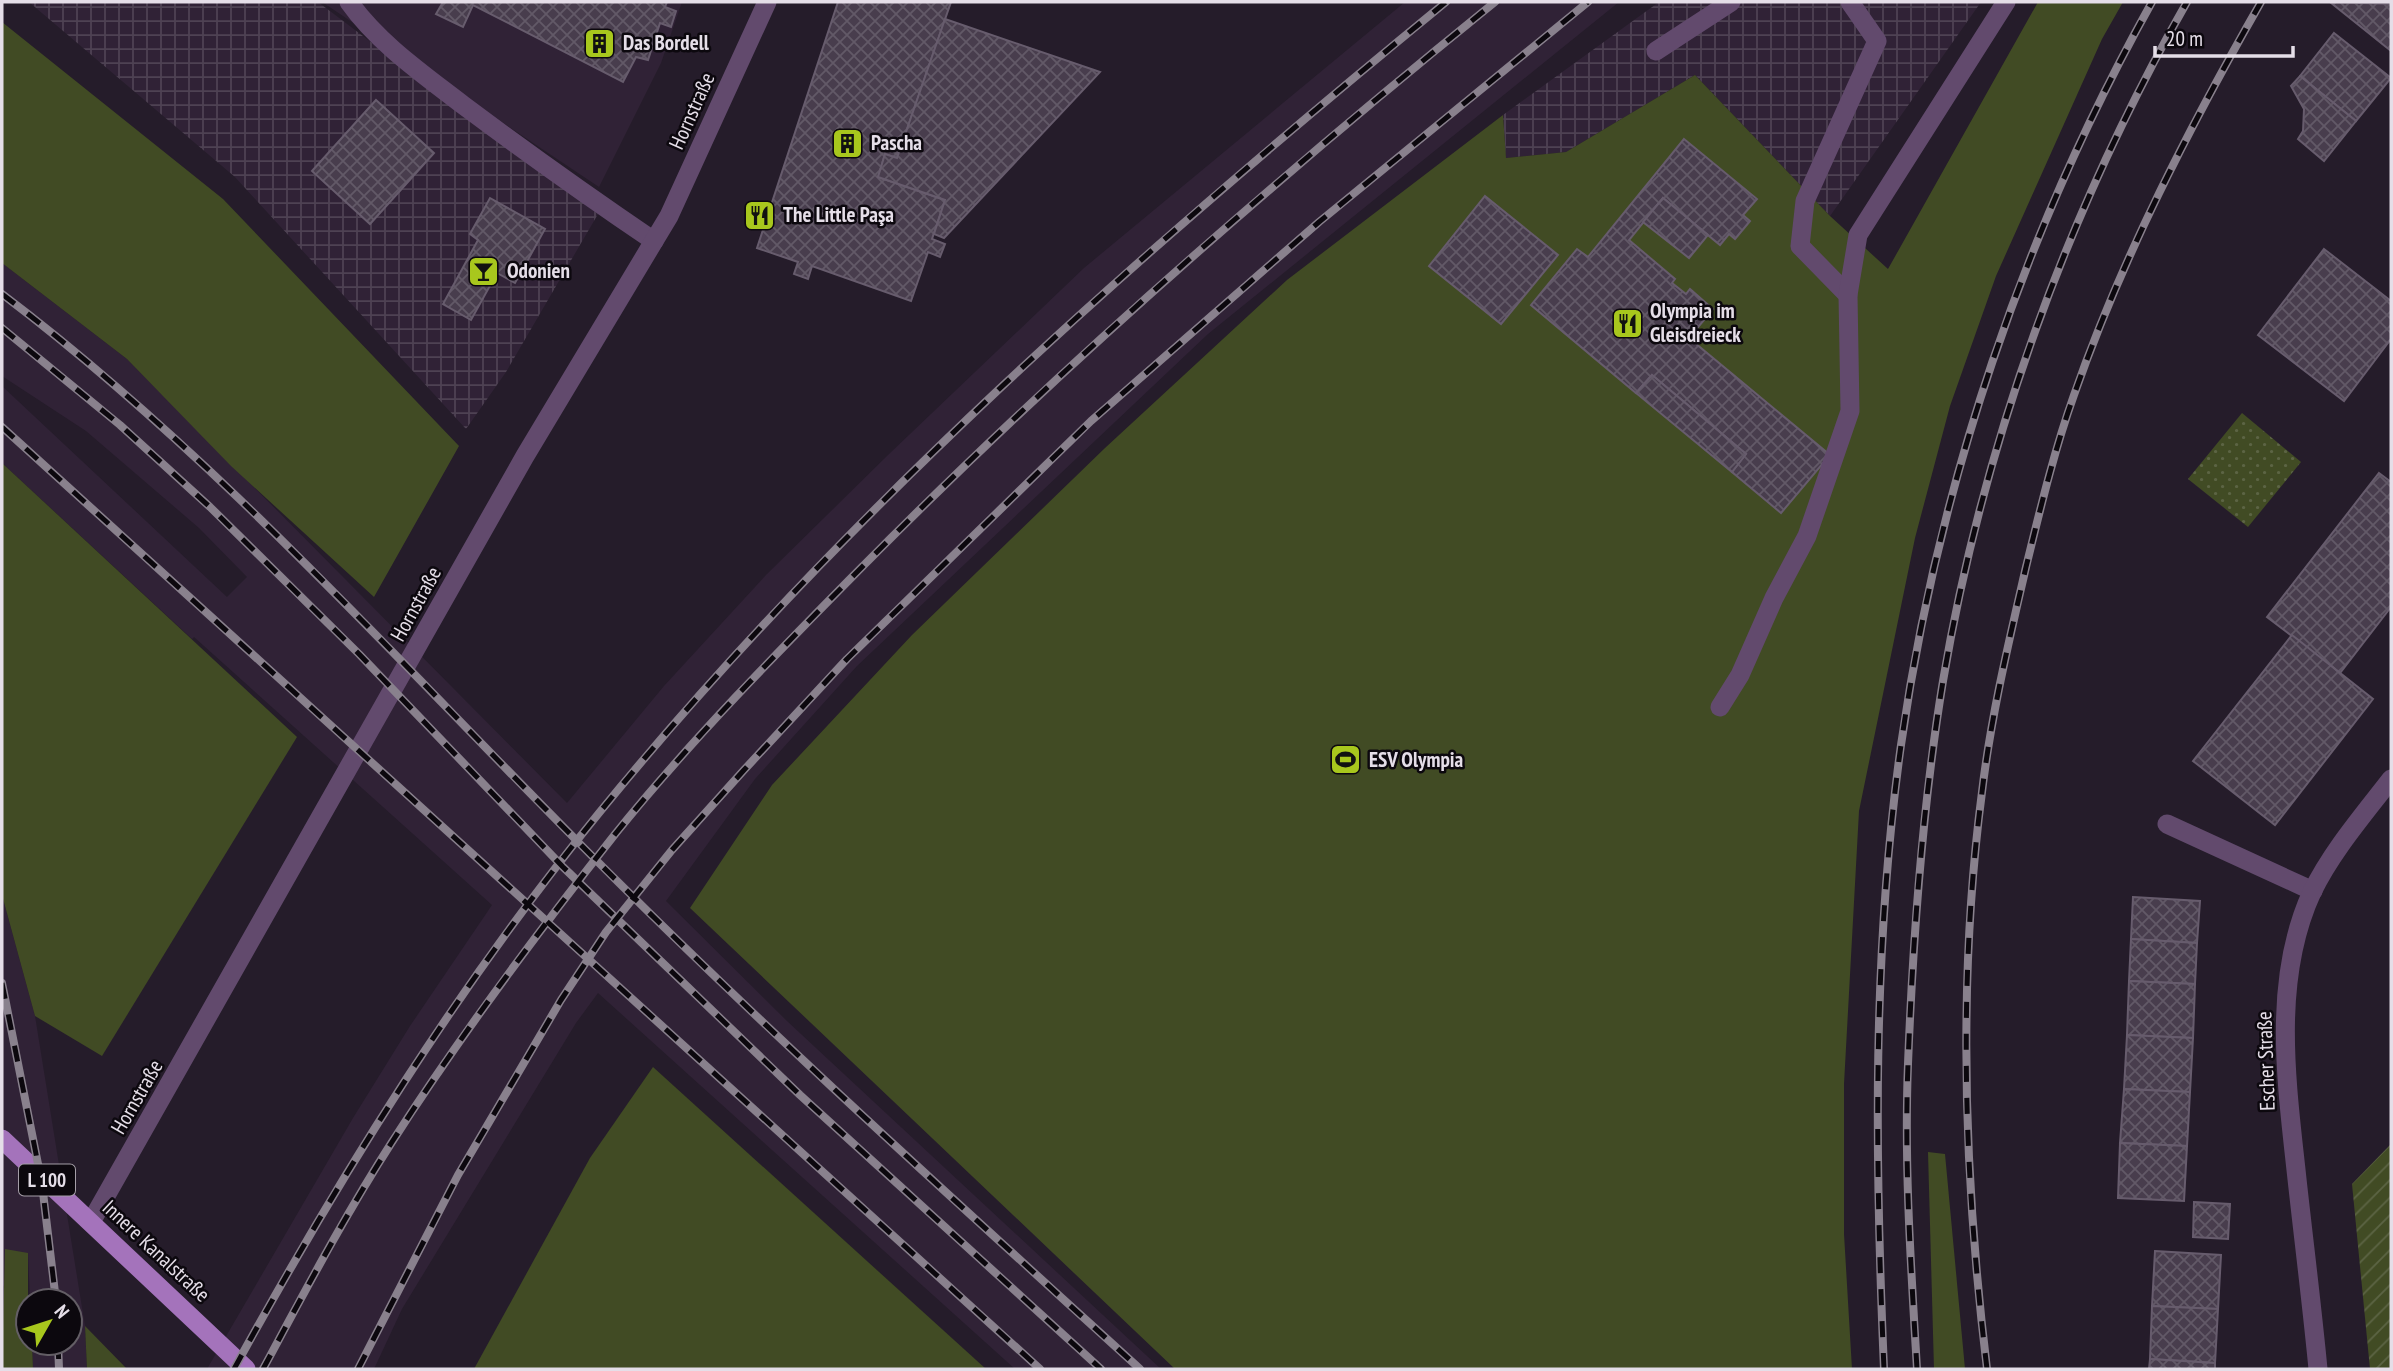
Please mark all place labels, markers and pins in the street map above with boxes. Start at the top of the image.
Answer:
building icon: Das Bordell [583,26,617,60]
place label: Das Bordell [623,29,710,56]
building icon: Pascha [831,126,865,160]
place label: Pascha [871,129,922,156]
restaurant icon: The Little Paşa [743,198,777,232]
place label: The Little Paşa [783,201,894,228]
bar icon: Odonien [467,254,501,288]
place label: Odonien [507,257,570,284]
place label: Olympia im Gleisdreieck [1650,297,1741,348]
restaurant icon: Olympia im Gleisdreieck [1610,306,1644,340]
sports icon: ESV Olympia [1329,743,1363,777]
place label: ESV Olympia [1369,746,1463,773]

